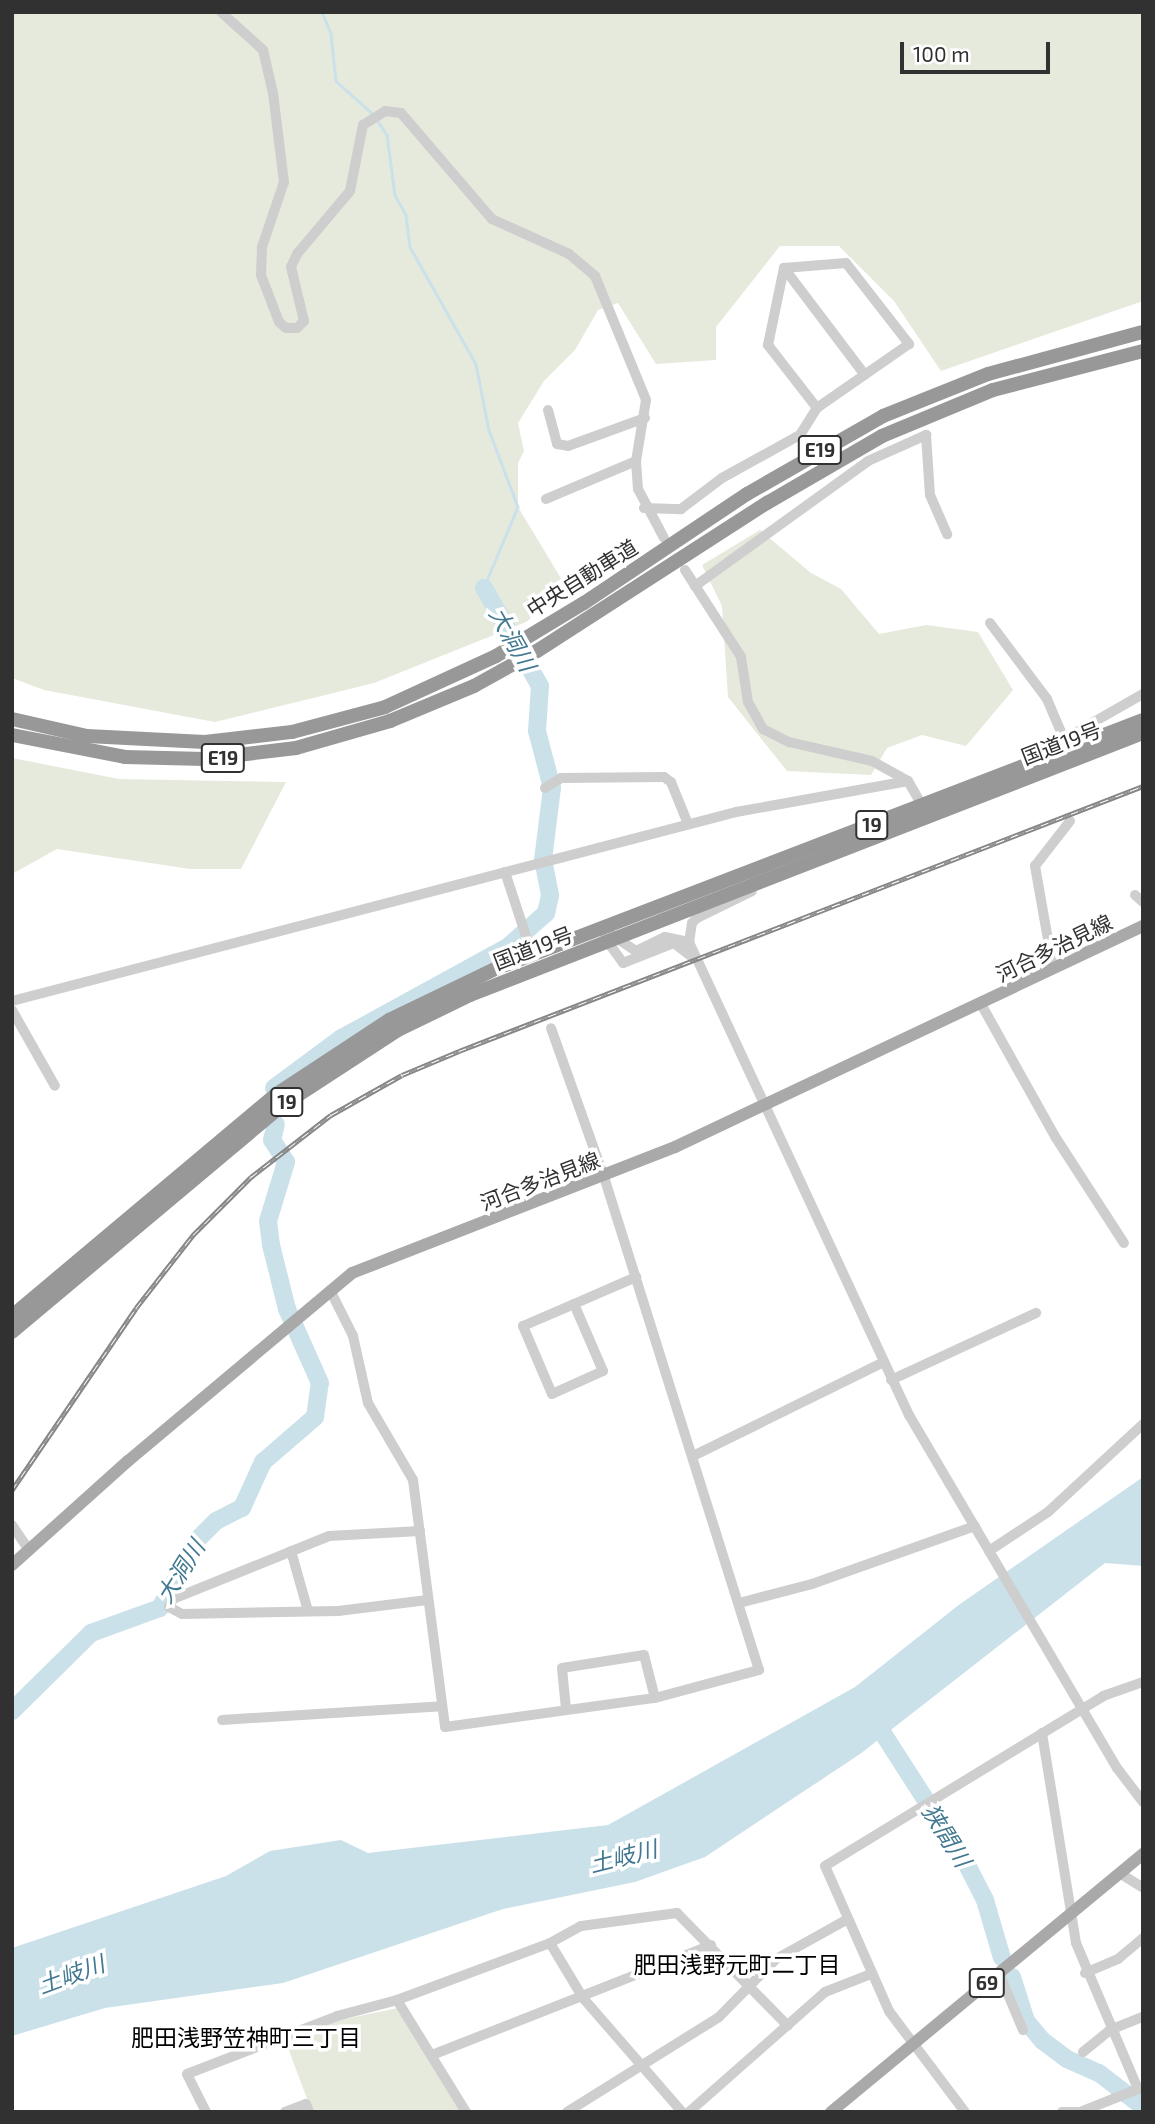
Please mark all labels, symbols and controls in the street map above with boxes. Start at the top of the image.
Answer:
scale bar [903,28,1054,72]
text: 100 m [913,41,970,66]
road number: E19 [797,435,843,466]
street label: 中央自動車道 [522,534,642,622]
water label: 大洞川 [484,602,542,676]
street label: 国道19号 [1018,716,1104,770]
road number: E19 [200,743,246,774]
road number: 19 [854,810,890,840]
street label: 河合多治見線 [992,909,1116,987]
street label: 国道19号 [490,921,576,975]
road number: 19 [270,1086,304,1118]
street label: 河合多治見線 [477,1147,603,1215]
water label: 大洞川 [150,1534,210,1608]
water label: 狭間川 [917,1798,977,1872]
water label: 土岐川 [586,1834,660,1878]
water label: 土岐川 [34,1949,108,1999]
district label: 肥田浅野元町二丁目 [634,1950,840,1978]
road number: 69 [968,1968,1006,1998]
district label: 肥田浅野笠神町三丁目 [131,2023,361,2051]

